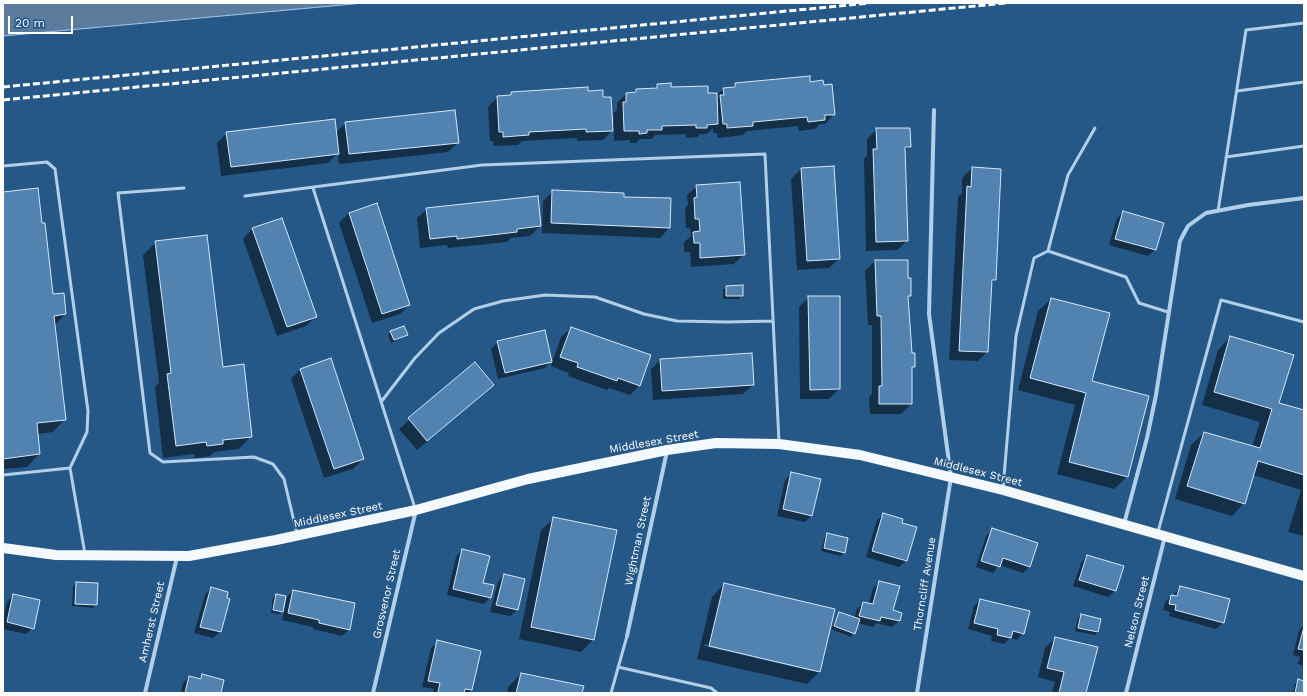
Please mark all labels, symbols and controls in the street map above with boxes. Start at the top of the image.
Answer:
scale bar [10,8,75,34]
text: 20 m [15,16,45,30]
street label: Middlesex Street [608,428,700,456]
street label: Middlesex Street [933,455,1023,489]
street label: Wightman Street [622,495,654,587]
street label: Middlesex Street [292,499,384,531]
street label: Thorncliff Avenue [911,536,939,632]
street label: Grosvenor Street [370,548,404,640]
street label: Nelson Street [1122,575,1152,649]
street label: Amherst Street [136,580,168,664]

